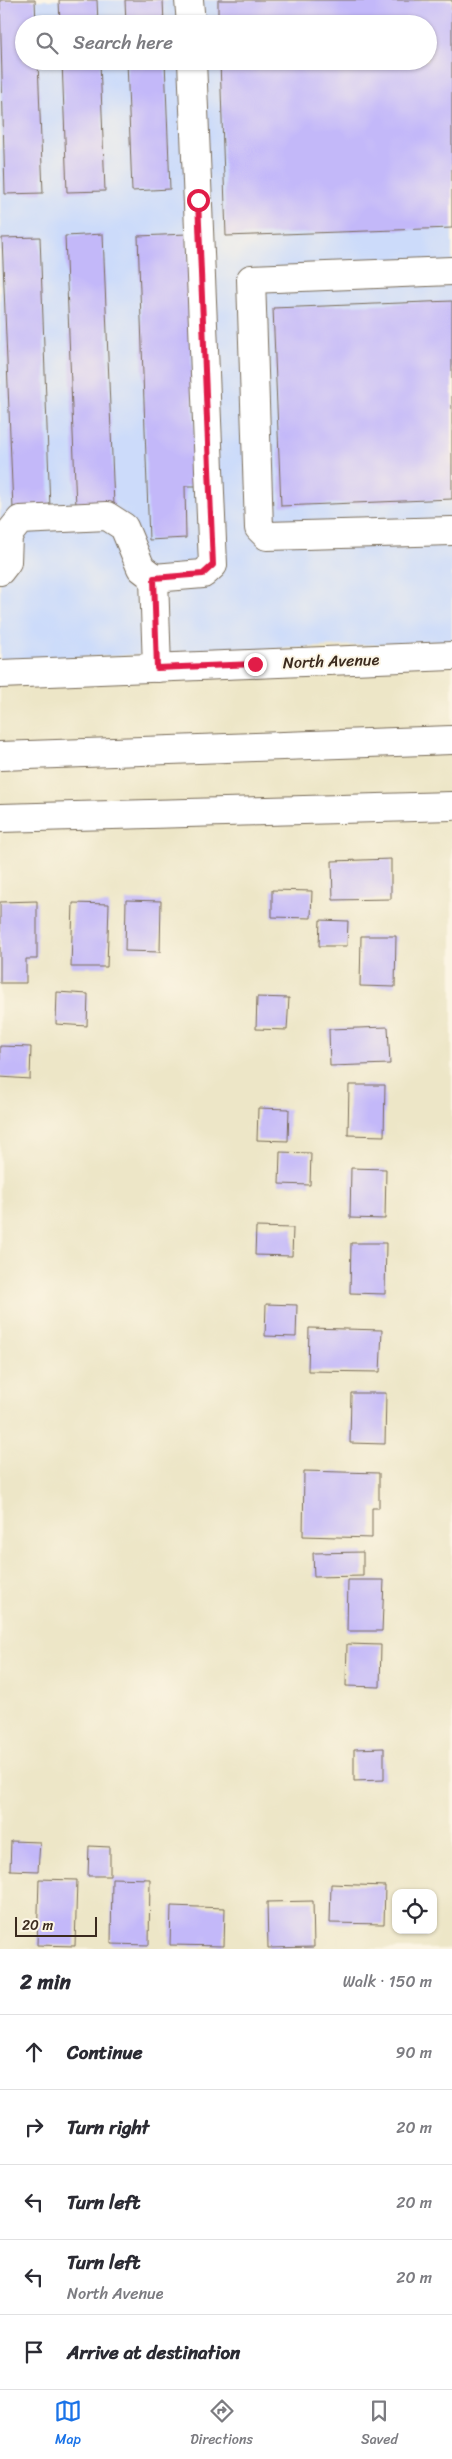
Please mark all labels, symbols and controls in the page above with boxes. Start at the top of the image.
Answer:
search box [15,15,437,70]
text: Search here [73,26,173,59]
icon: search [33,29,61,57]
route start [187,189,210,212]
street label: North Avenue [282,645,380,677]
route end [244,653,267,676]
map controls [392,1889,437,1934]
button: locate [392,1889,437,1934]
text: 20 m [22,1913,53,1938]
scale bar [15,1914,98,1937]
text: 2 min [20,1963,71,2001]
text: Walk · 150 m [343,1967,432,1996]
text: Continue [67,2036,143,2069]
icon: ahead [20,2038,48,2066]
text: 90 m [396,2038,432,2067]
text: Turn right [67,2111,149,2144]
icon: right [20,2113,48,2141]
text: 20 m [396,2113,432,2142]
text: Turn left [67,2186,140,2219]
icon: left [20,2188,48,2216]
text: 20 m [396,2188,432,2217]
text: Turn left [67,2246,140,2279]
icon: left [20,2263,48,2291]
text: 20 m [396,2263,432,2292]
text: North Avenue [67,2279,163,2308]
text: Arrive at destination [67,2336,240,2369]
icon: arrive [20,2338,48,2366]
tab: Map [54,2397,82,2452]
tab: Directions [190,2397,253,2452]
tab: Saved [361,2397,398,2452]

